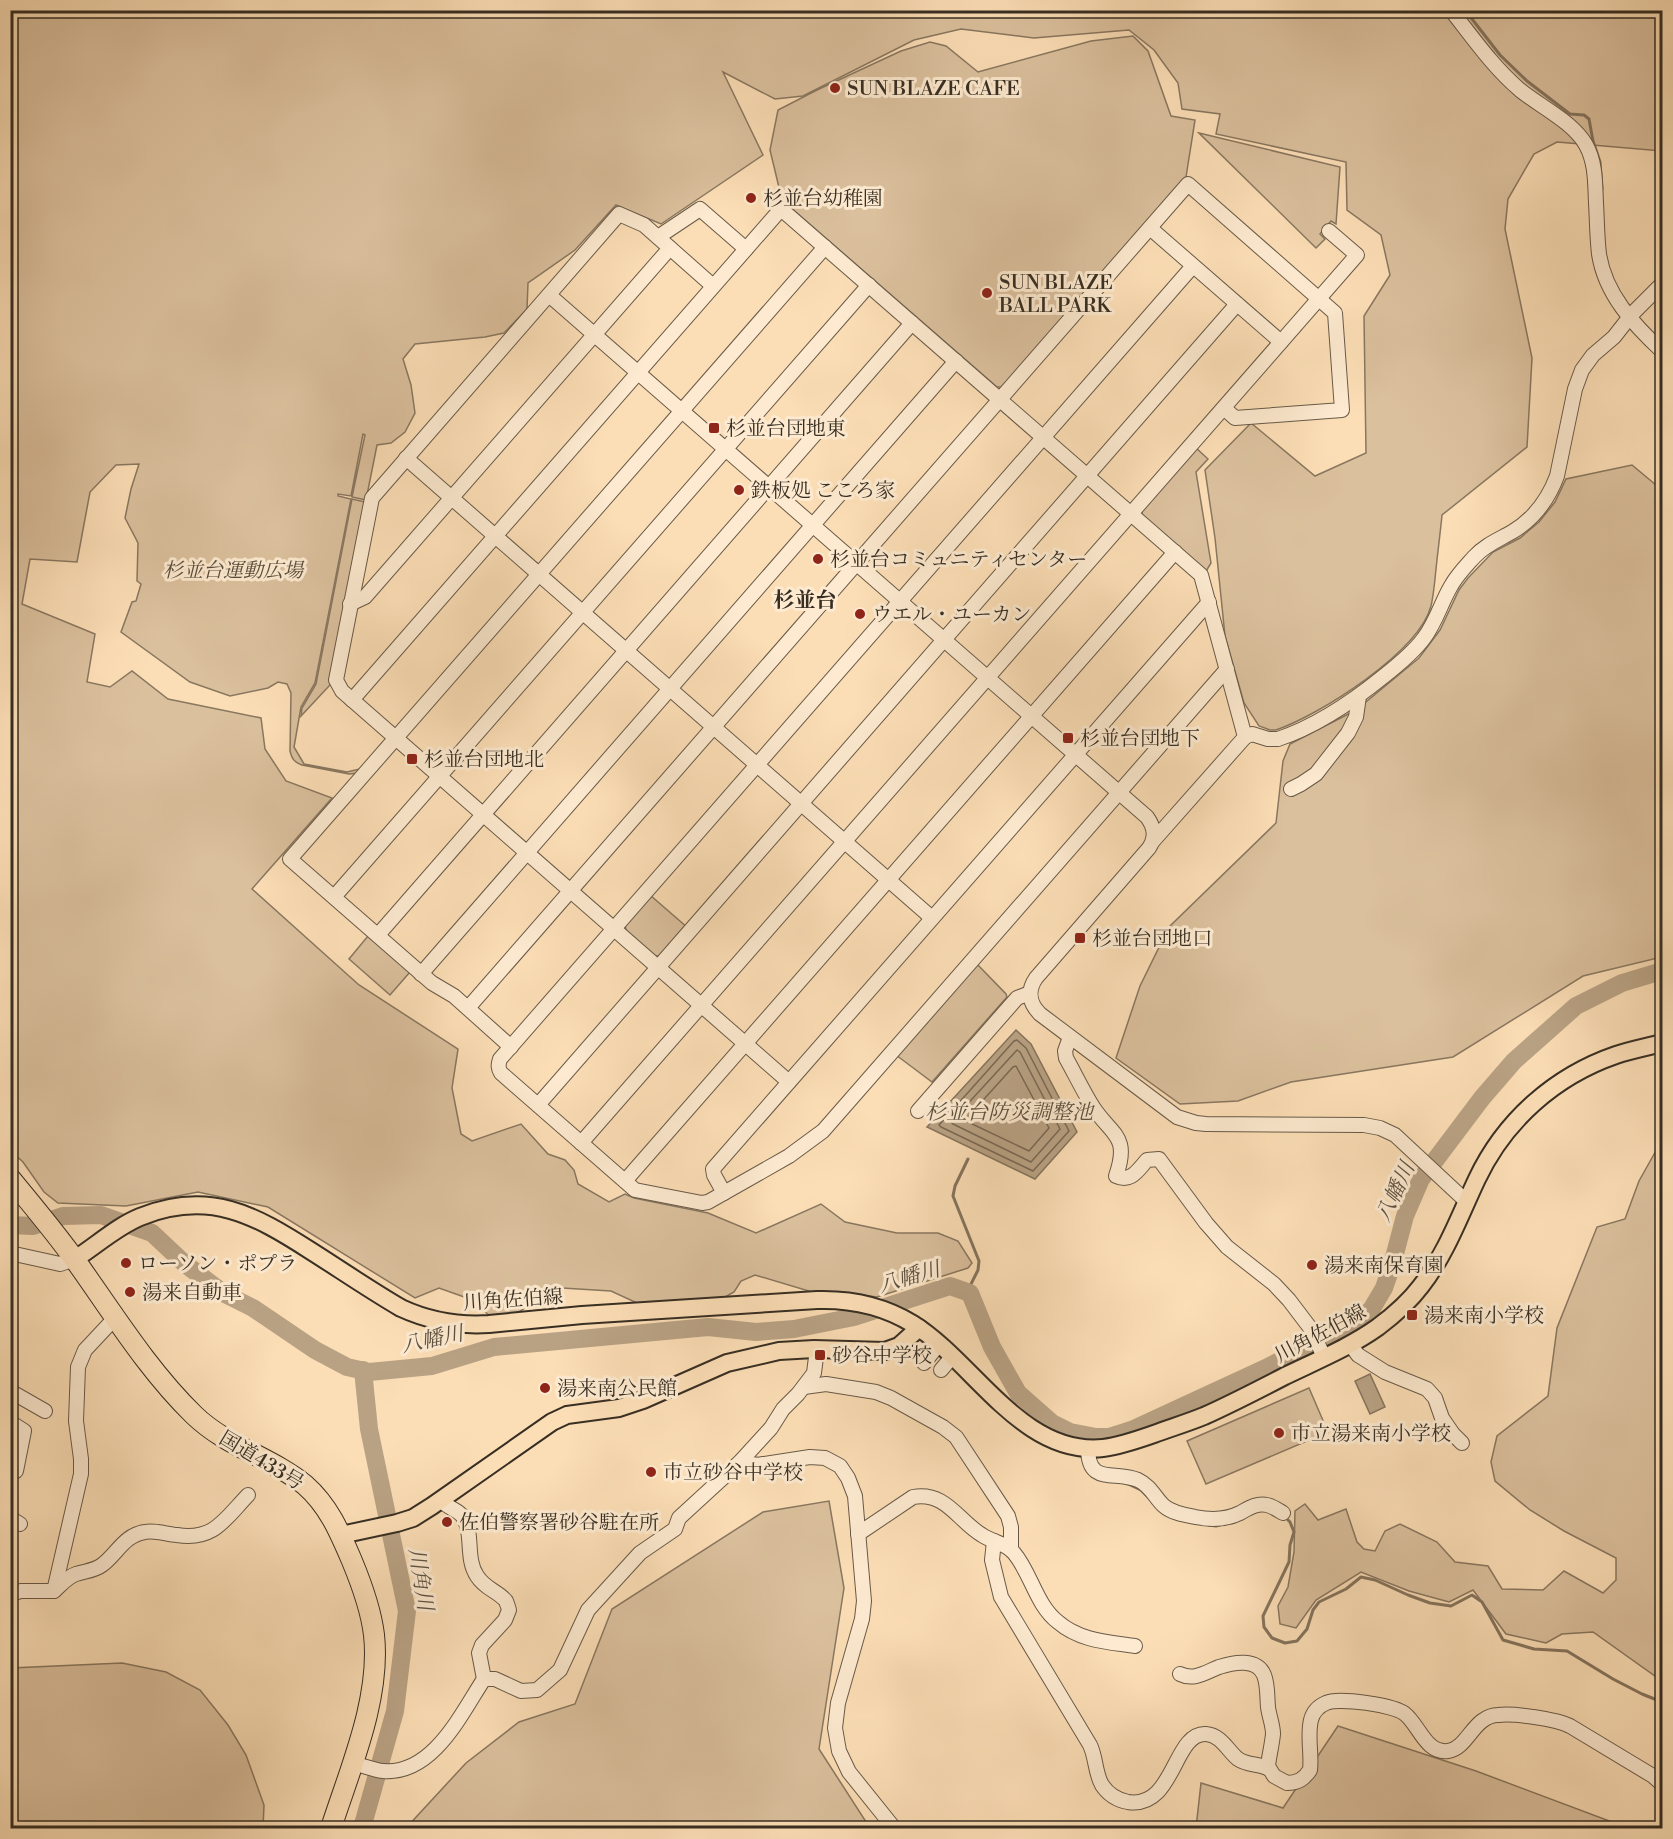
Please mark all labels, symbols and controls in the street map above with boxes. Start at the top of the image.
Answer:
place label: SUN BLAZE CAFE [847,77,1020,102]
marker: SUN BLAZE CAFE [828,81,842,95]
place label: 杉並台幼稚園 [763,187,883,212]
marker: 杉並台幼稚園 [744,191,758,205]
place label: SUN BLAZE BALL PARK [998,271,1113,319]
marker: SUN BLAZE BALL PARK [980,286,994,300]
place label: 杉並台団地東 [726,417,846,442]
marker: 杉並台団地東 [707,421,721,435]
place label: 鉄板処 こころ家 [751,479,895,504]
marker: 鉄板処 こころ家 [732,483,746,497]
place label: 杉並台コミュニティセンター [830,548,1087,573]
marker: 杉並台コミュニティセンター [811,552,825,566]
park label: 杉並台運動広場 [163,559,305,584]
district label: 杉並台 [774,588,837,614]
place label: ウエル・ユーカン [872,603,1032,628]
marker: ウエル・ユーカン [853,607,867,621]
place label: 杉並台団地下 [1080,727,1200,752]
marker: 杉並台団地下 [1061,731,1075,745]
place label: 杉並台団地北 [424,748,544,773]
marker: 杉並台団地北 [405,752,419,766]
place label: 杉並台団地口 [1092,927,1212,952]
marker: 杉並台団地口 [1073,931,1087,945]
water label: 杉並台防災調整池 [925,1100,1095,1126]
water label: 八幡川 [1371,1157,1422,1226]
place label: ローソン・ポプラ [138,1252,297,1277]
place label: 湯来南保育園 [1324,1254,1444,1279]
marker: ローソン・ポプラ [119,1256,133,1270]
water label: 八幡川 [875,1256,945,1299]
marker: 湯来南保育園 [1305,1258,1319,1272]
place label: 湯来自動車 [142,1281,242,1306]
marker: 湯来自動車 [123,1285,137,1299]
street label: 川角佐伯線 [462,1285,564,1316]
street label: 川角佐伯線 [1271,1300,1371,1369]
place label: 湯来南小学校 [1424,1304,1544,1329]
marker: 湯来南小学校 [1405,1308,1419,1322]
water label: 八幡川 [399,1320,468,1359]
place label: 砂谷中学校 [832,1344,932,1369]
marker: 砂谷中学校 [813,1348,827,1362]
place label: 湯来南公民館 [557,1377,677,1402]
marker: 湯来南公民館 [538,1381,552,1395]
place label: 市立湯来南小学校 [1291,1422,1451,1447]
street label: 国道433号 [215,1426,308,1496]
marker: 市立湯来南小学校 [1272,1426,1286,1440]
place label: 市立砂谷中学校 [663,1461,803,1486]
marker: 市立砂谷中学校 [644,1465,658,1479]
place label: 佐伯警察署砂谷駐在所 [459,1511,659,1536]
marker: 佐伯警察署砂谷駐在所 [440,1515,454,1529]
water label: 川角川 [402,1546,438,1614]

